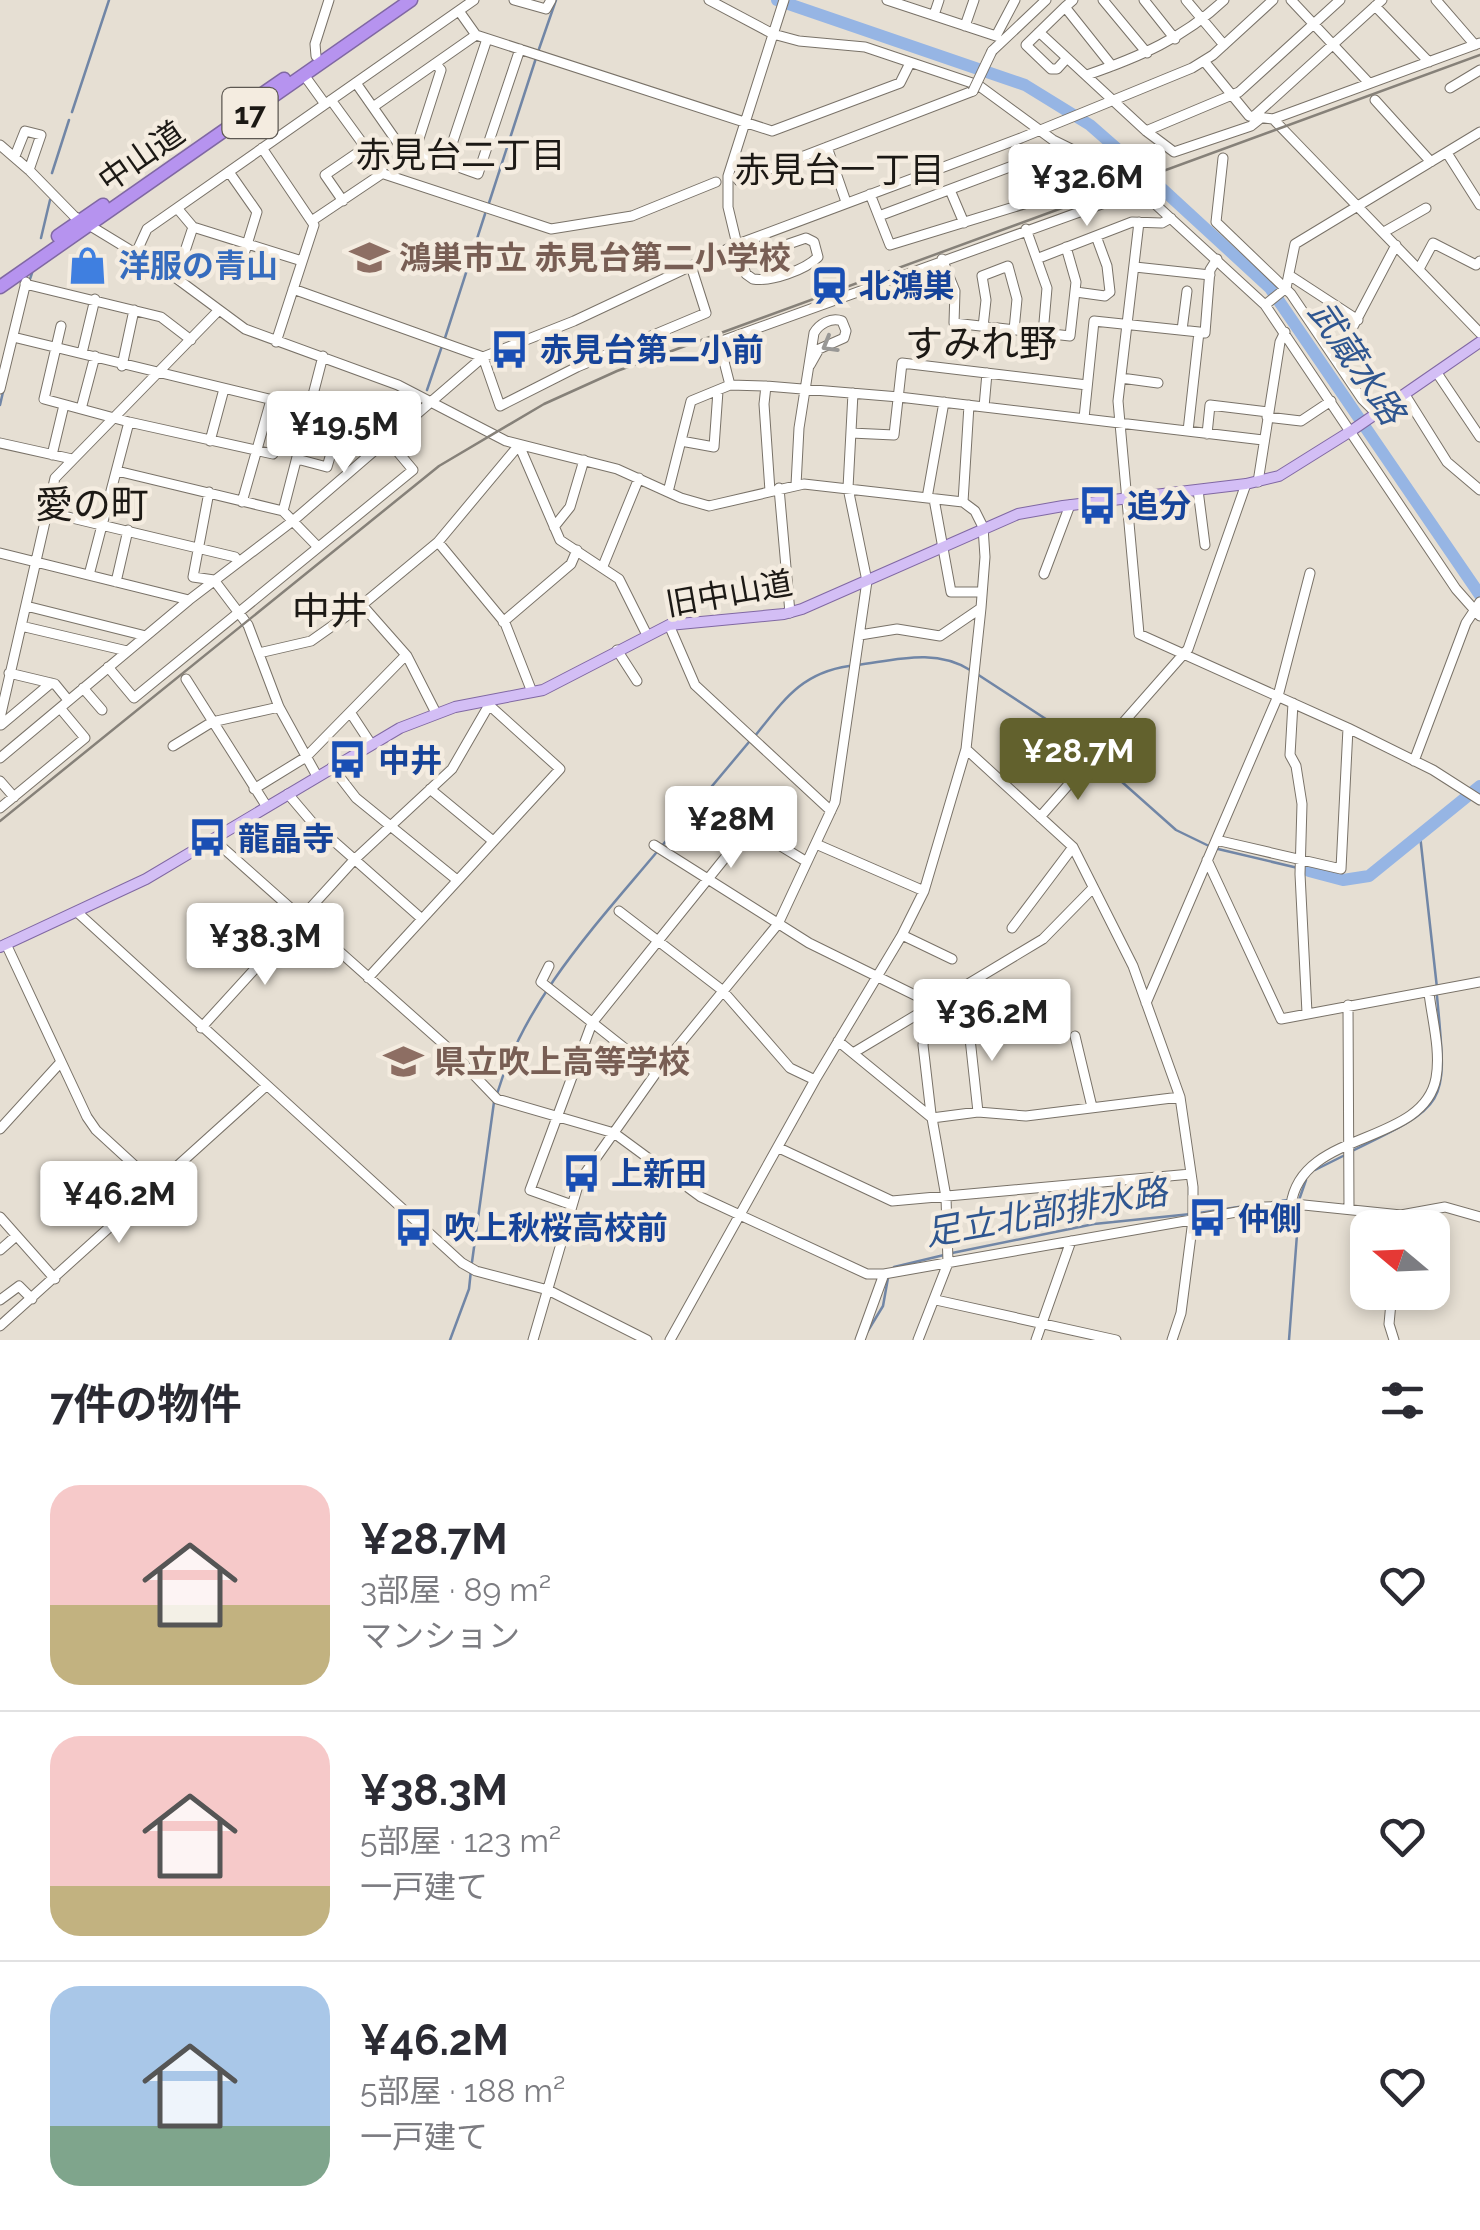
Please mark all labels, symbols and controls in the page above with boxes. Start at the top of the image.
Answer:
road number: 17 [222,88,278,138]
street label: 中山道 [91,113,191,199]
district label: 赤見台二丁目 [356,134,566,175]
pin: ¥32.6M [1006,144,1168,229]
district label: 赤見台一丁目 [735,149,945,190]
text: ¥32.6M [1031,158,1144,195]
school or university icon: 鴻巣市立 赤見台第二小学校 [348,236,390,278]
place label: 鴻巣市立 赤見台第二小学校 [399,239,791,276]
shop icon: 洋服の青山 [67,244,109,286]
place label: 洋服の青山 [118,247,278,284]
station icon: 北鴻巣 [808,264,850,306]
place label: 北鴻巣 [859,267,955,304]
water label: 武蔵水路 [1301,292,1415,434]
district label: すみれ野 [905,321,1057,366]
bus stop icon: 赤見台第二小前 [489,328,531,370]
place label: 赤見台第二小前 [540,331,764,368]
one-way arrow [822,333,840,353]
pin: ¥19.5M [263,391,425,476]
text: ¥19.5M [289,405,399,442]
district label: 愛の町 [35,482,149,527]
bus stop icon: 追分 [1076,484,1118,526]
place label: 追分 [1127,487,1191,524]
street label: 旧中山道 [663,564,795,622]
district label: 中井 [292,588,368,633]
pin: ¥28.7M [997,718,1159,803]
text: ¥28.7M [1022,732,1134,769]
bus stop icon: 中井 [327,739,369,781]
place label: 中井 [378,742,442,779]
pin: ¥28M [672,786,790,871]
text: ¥28M [687,800,775,837]
bus stop icon: 龍晶寺 [187,817,229,859]
place label: 龍晶寺 [238,820,334,857]
pin: ¥38.3M [184,903,346,988]
text: ¥38.3M [209,917,321,954]
pin: ¥36.2M [911,979,1073,1064]
text: ¥36.2M [936,993,1049,1030]
school or university icon: 県立吹上高等学校 [383,1040,425,1082]
place label: 県立吹上高等学校 [434,1043,690,1080]
bus stop icon: 上新田 [560,1152,602,1194]
place label: 上新田 [611,1155,707,1192]
pin: ¥46.2M [38,1161,200,1246]
water label: 足立北部排水路 [922,1170,1173,1253]
text: ¥46.2M [62,1175,176,1212]
bus stop icon: 仲側 [1187,1197,1229,1239]
place label: 仲側 [1238,1200,1302,1237]
bus stop icon: 吹上秋桜高校前 [393,1206,435,1248]
place label: 吹上秋桜高校前 [444,1209,668,1246]
north arrow [1350,1210,1450,1310]
map controls [1350,1210,1450,1310]
icon: filters [1375,1373,1430,1428]
text: 7件の物件 [50,1380,242,1429]
text: ¥28.7M [360,1515,507,1564]
icon: home [130,1525,250,1645]
icon: heart [1375,1558,1430,1613]
text: 3部屋 · 89 m² [360,1571,551,1608]
text: マンション [360,1617,520,1654]
text: ¥38.3M [360,1766,508,1815]
icon: home [130,1776,250,1896]
icon: heart [1375,1809,1430,1864]
text: 5部屋 · 123 m² [360,1822,561,1859]
text: 一戸建て [360,1868,488,1905]
text: ¥46.2M [360,2016,509,2065]
icon: home [130,2026,250,2146]
icon: heart [1375,2059,1430,2114]
text: 5部屋 · 188 m² [360,2072,565,2109]
text: 一戸建て [360,2118,488,2155]

